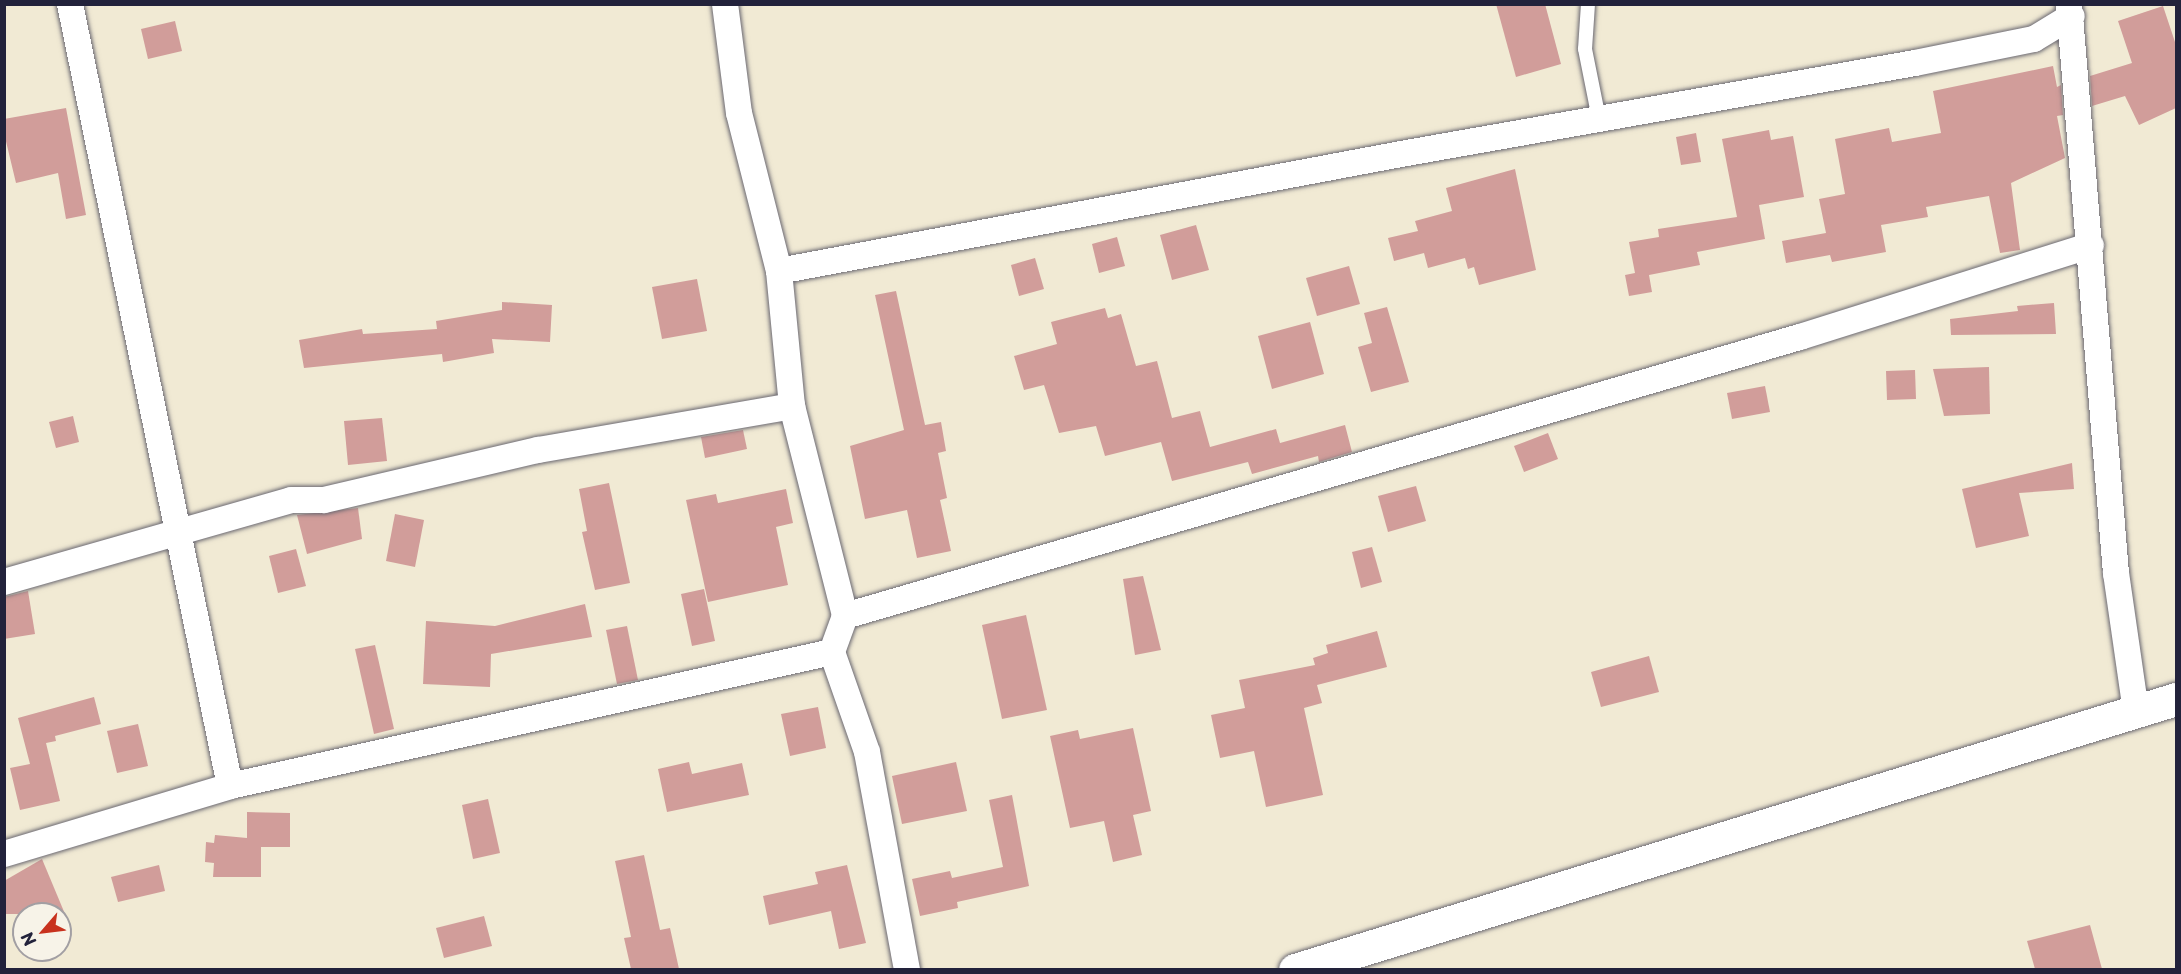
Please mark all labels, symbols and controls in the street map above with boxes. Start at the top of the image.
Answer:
north arrow [12,902,72,962]
text: N [14,928,41,951]

